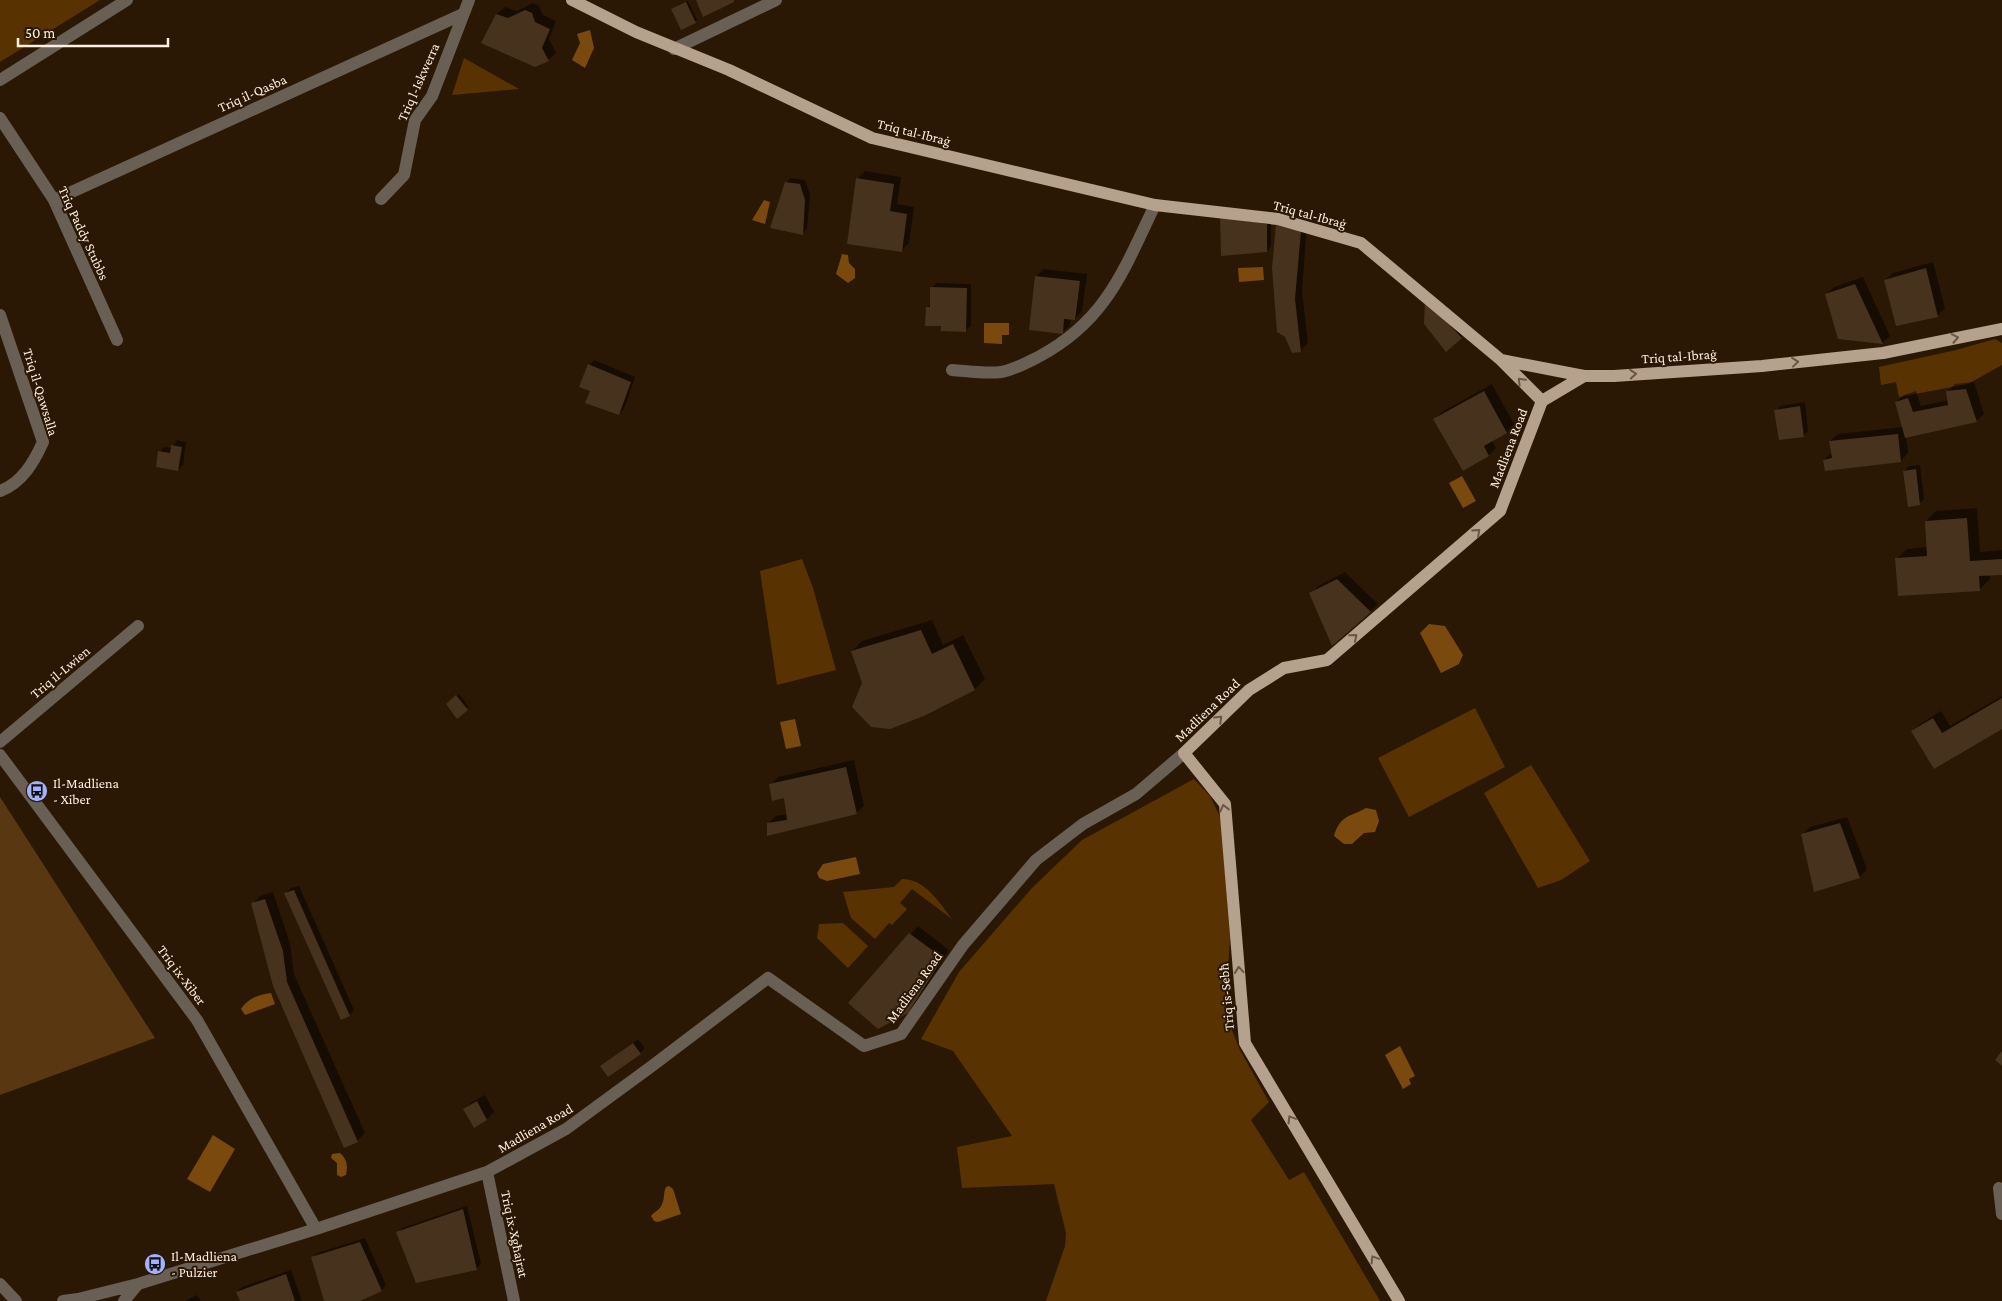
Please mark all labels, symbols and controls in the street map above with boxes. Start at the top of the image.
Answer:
scale bar [18,15,168,47]
text: 50 m [25,25,55,41]
street label: Triq l-Iskwerra [394,40,443,123]
street label: Triq il-Qasba [215,71,289,115]
street label: Triq tal-Ibraġ [876,115,953,149]
street label: Triq Paddy Stubbs [55,184,113,282]
street label: Triq tal-Ibraġ [1272,197,1349,232]
one-way arrow [1951,334,1960,344]
street label: Triq tal-Ibraġ [1641,345,1717,367]
street label: Triq il-Qawsalla [20,346,62,438]
one-way arrow [1791,357,1799,368]
one-way arrow [1629,369,1637,380]
one-way arrow [1518,377,1527,386]
street label: Madliena Road [1485,405,1531,490]
one-way arrow [1472,528,1481,537]
one-way arrow [1348,635,1357,643]
street label: Triq il-Lwien [27,642,93,702]
street label: Madliena Road [1171,675,1243,745]
one-way arrow [1213,716,1222,725]
place label: Il-Madliena - Xiber [53,775,120,807]
bus stop icon: Il-Madliena - Xiber [25,779,49,803]
one-way arrow [1219,804,1230,813]
street label: Triq ix-Xiber [154,942,210,1008]
street label: Madliena Road [883,948,946,1026]
street label: Triq is-Sebħ [1215,962,1237,1031]
one-way arrow [1234,965,1245,973]
street label: Madliena Road [495,1100,576,1156]
one-way arrow [1287,1116,1297,1125]
street label: Triq ix-Xgħajrat [497,1189,532,1280]
place label: Il-Madliena - Pulzier [171,1248,238,1280]
bus stop icon: Il-Madliena - Pulzier [143,1252,167,1276]
one-way arrow [1370,1256,1380,1265]

